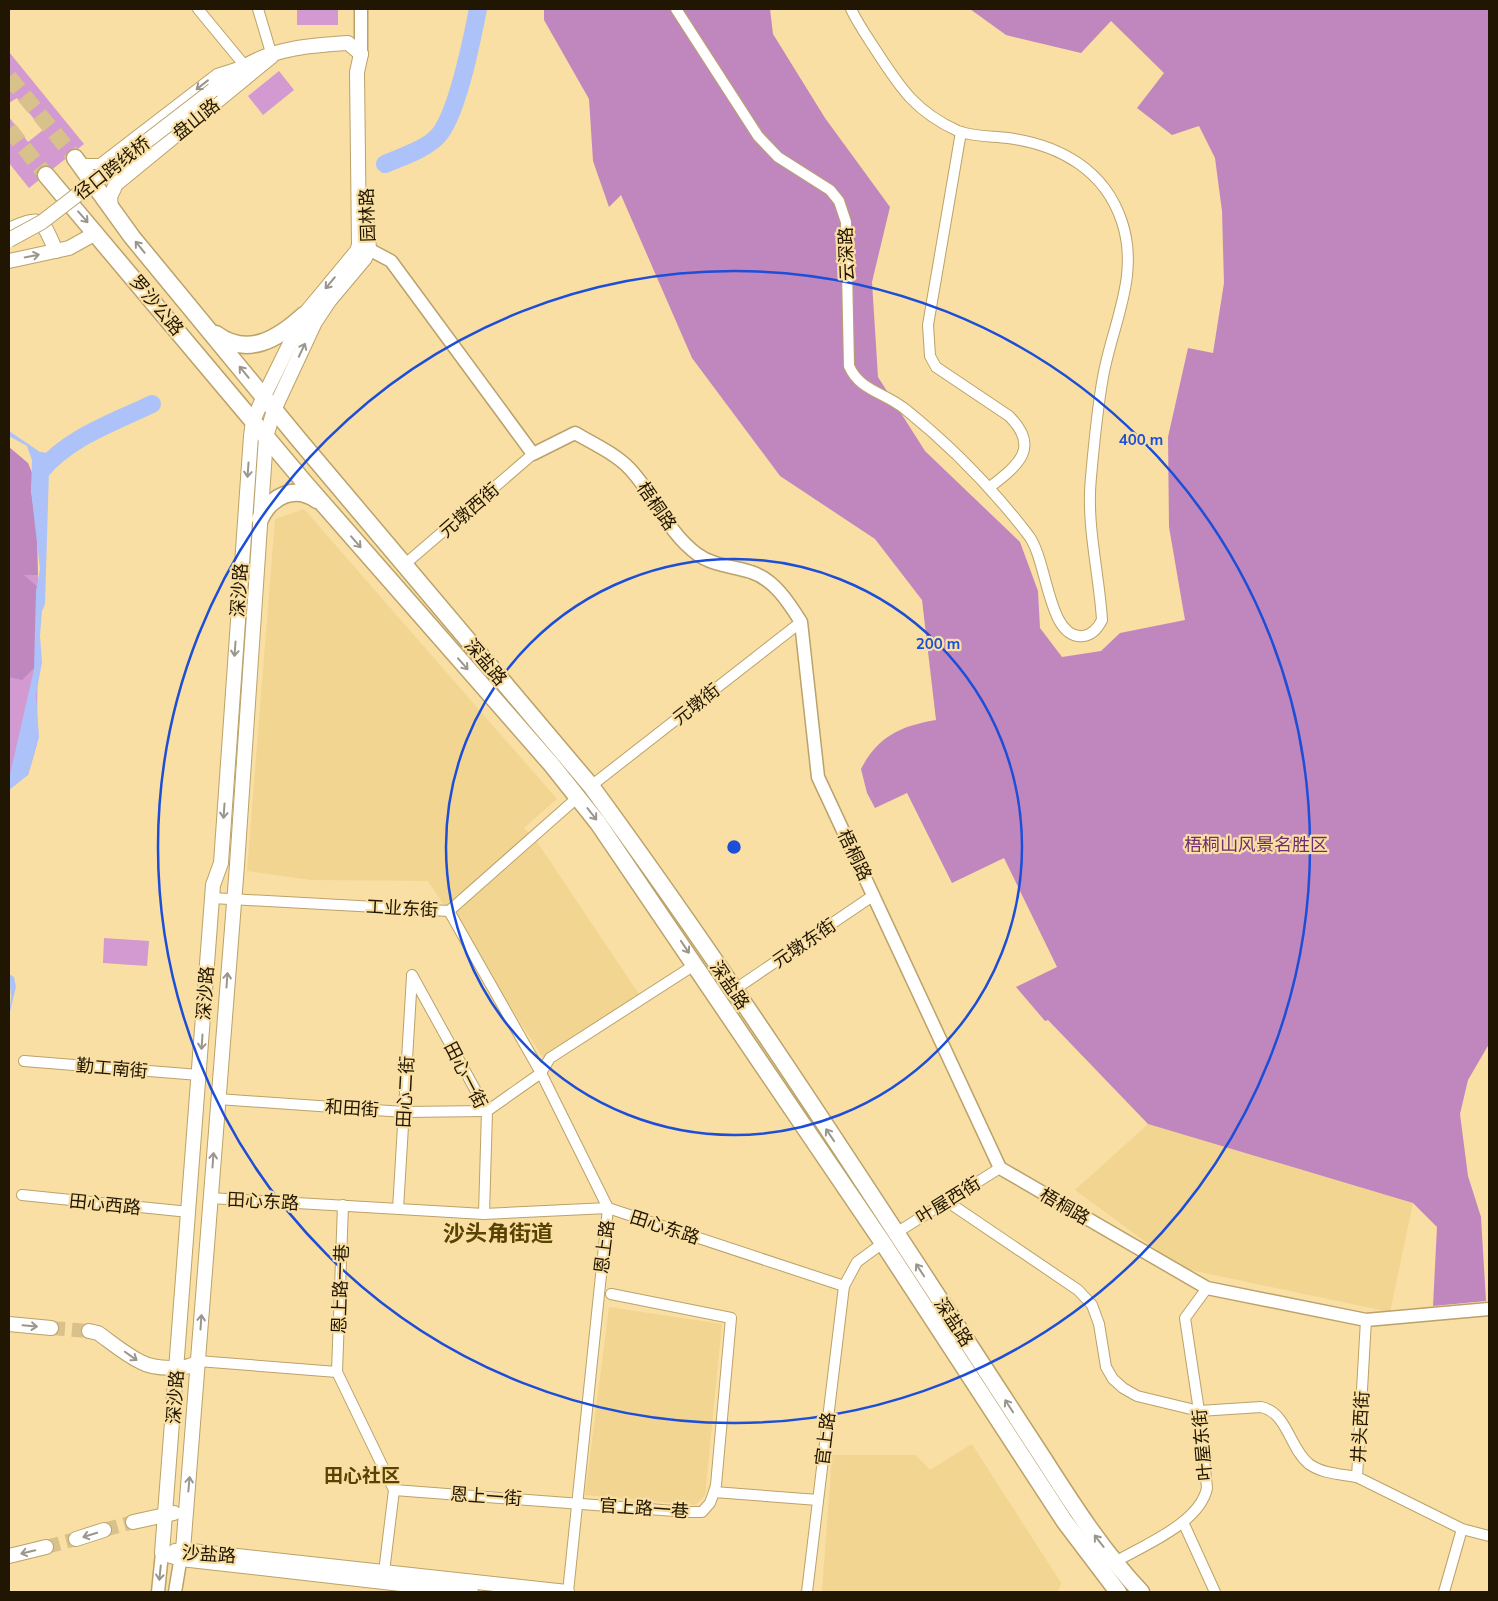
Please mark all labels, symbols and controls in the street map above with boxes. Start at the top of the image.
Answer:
one-way arrow [196,80,209,91]
street label: 盘山路 [168,93,224,145]
street label: 径口跨线桥 [69,131,155,205]
street label: 园林路 [355,188,379,242]
one-way arrow [77,210,88,223]
street label: 云深路 [834,227,858,281]
one-way arrow [135,240,146,253]
one-way arrow [24,251,40,261]
street label: 罗沙公路 [125,270,189,340]
one-way arrow [324,277,335,290]
one-way arrow [298,343,308,358]
one-way arrow [238,366,249,379]
text: 400 m [1119,430,1163,449]
one-way arrow [243,462,252,478]
street label: 梧桐路 [632,477,682,535]
street label: 元墩西街 [434,478,504,542]
one-way arrow [350,535,362,548]
street label: 深沙路 [226,562,252,618]
street label: 深盐路 [460,634,512,690]
text: 200 m [916,634,960,653]
one-way arrow [231,641,240,657]
one-way arrow [457,657,468,670]
street label: 元墩街 [668,678,724,730]
one-way arrow [220,803,229,819]
one-way arrow [586,807,597,820]
street label: 梧桐路 [833,826,877,884]
park label: 梧桐山风景名胜区 [1184,833,1328,856]
centre of rings [725,838,743,856]
street label: 工业东街 [365,895,439,921]
street label: 元墩东街 [768,913,840,973]
one-way arrow [679,940,690,954]
street label: 深盐路 [705,956,755,1014]
street label: 深沙路 [192,965,218,1021]
one-way arrow [222,972,231,988]
one-way arrow [197,1034,206,1050]
street label: 田心一街 [439,1038,493,1112]
street label: 勤工南街 [75,1053,149,1083]
street label: 田心二街 [392,1055,418,1129]
street label: 和田街 [324,1095,380,1121]
one-way arrow [825,1128,835,1142]
one-way arrow [209,1152,218,1168]
street label: 叶屋西街 [911,1171,985,1229]
street label: 梧桐路 [1036,1183,1094,1229]
street label: 田心东路 [226,1188,300,1214]
street label: 田心西路 [68,1189,142,1219]
street label: 田心东路 [627,1205,703,1249]
district label: 沙头角街道 [443,1219,553,1247]
street label: 恩上路 [589,1219,619,1275]
street label: 恩上路一巷 [327,1244,353,1334]
one-way arrow [915,1263,926,1277]
street label: 深盐路 [930,1293,978,1351]
one-way arrow [197,1314,206,1330]
one-way arrow [22,1321,38,1331]
one-way arrow [123,1351,137,1361]
street label: 深沙路 [162,1369,188,1425]
street label: 井头西街 [1347,1390,1373,1464]
one-way arrow [1004,1400,1014,1414]
street label: 叶屋东街 [1187,1408,1217,1482]
street label: 官上路 [810,1411,840,1467]
district label: 田心社区 [324,1463,400,1487]
one-way arrow [184,1476,194,1492]
street label: 恩上一街 [449,1482,523,1510]
street label: 官上路一巷 [598,1493,690,1523]
one-way arrow [82,1530,98,1540]
one-way arrow [1094,1534,1104,1548]
street label: 沙盐路 [181,1541,237,1567]
one-way arrow [20,1547,36,1557]
one-way arrow [155,1565,165,1581]

